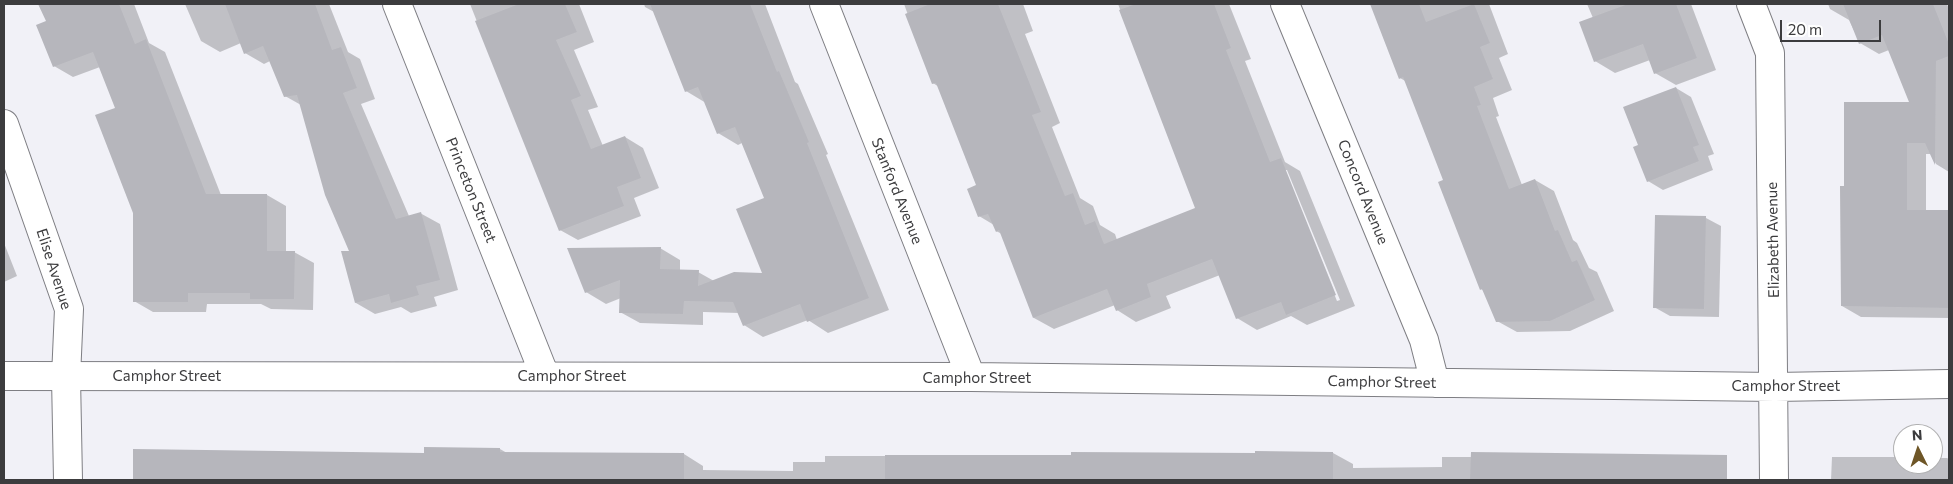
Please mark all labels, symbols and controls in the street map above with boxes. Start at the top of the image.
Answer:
scale bar [1783,10,1884,42]
text: 20 m [1788,20,1822,38]
street label: Princeton Street [442,135,500,245]
street label: Stanford Avenue [867,135,927,247]
street label: Concord Avenue [1334,137,1392,247]
street label: Elizabeth Avenue [1763,182,1783,298]
street label: Elise Avenue [32,226,76,312]
street label: Camphor Street [113,367,221,385]
street label: Camphor Street [518,367,626,385]
street label: Camphor Street [923,369,1031,387]
street label: Camphor Street [1327,372,1437,392]
street label: Camphor Street [1732,377,1840,395]
north arrow [1893,424,1943,474]
text: N [1911,426,1923,443]

